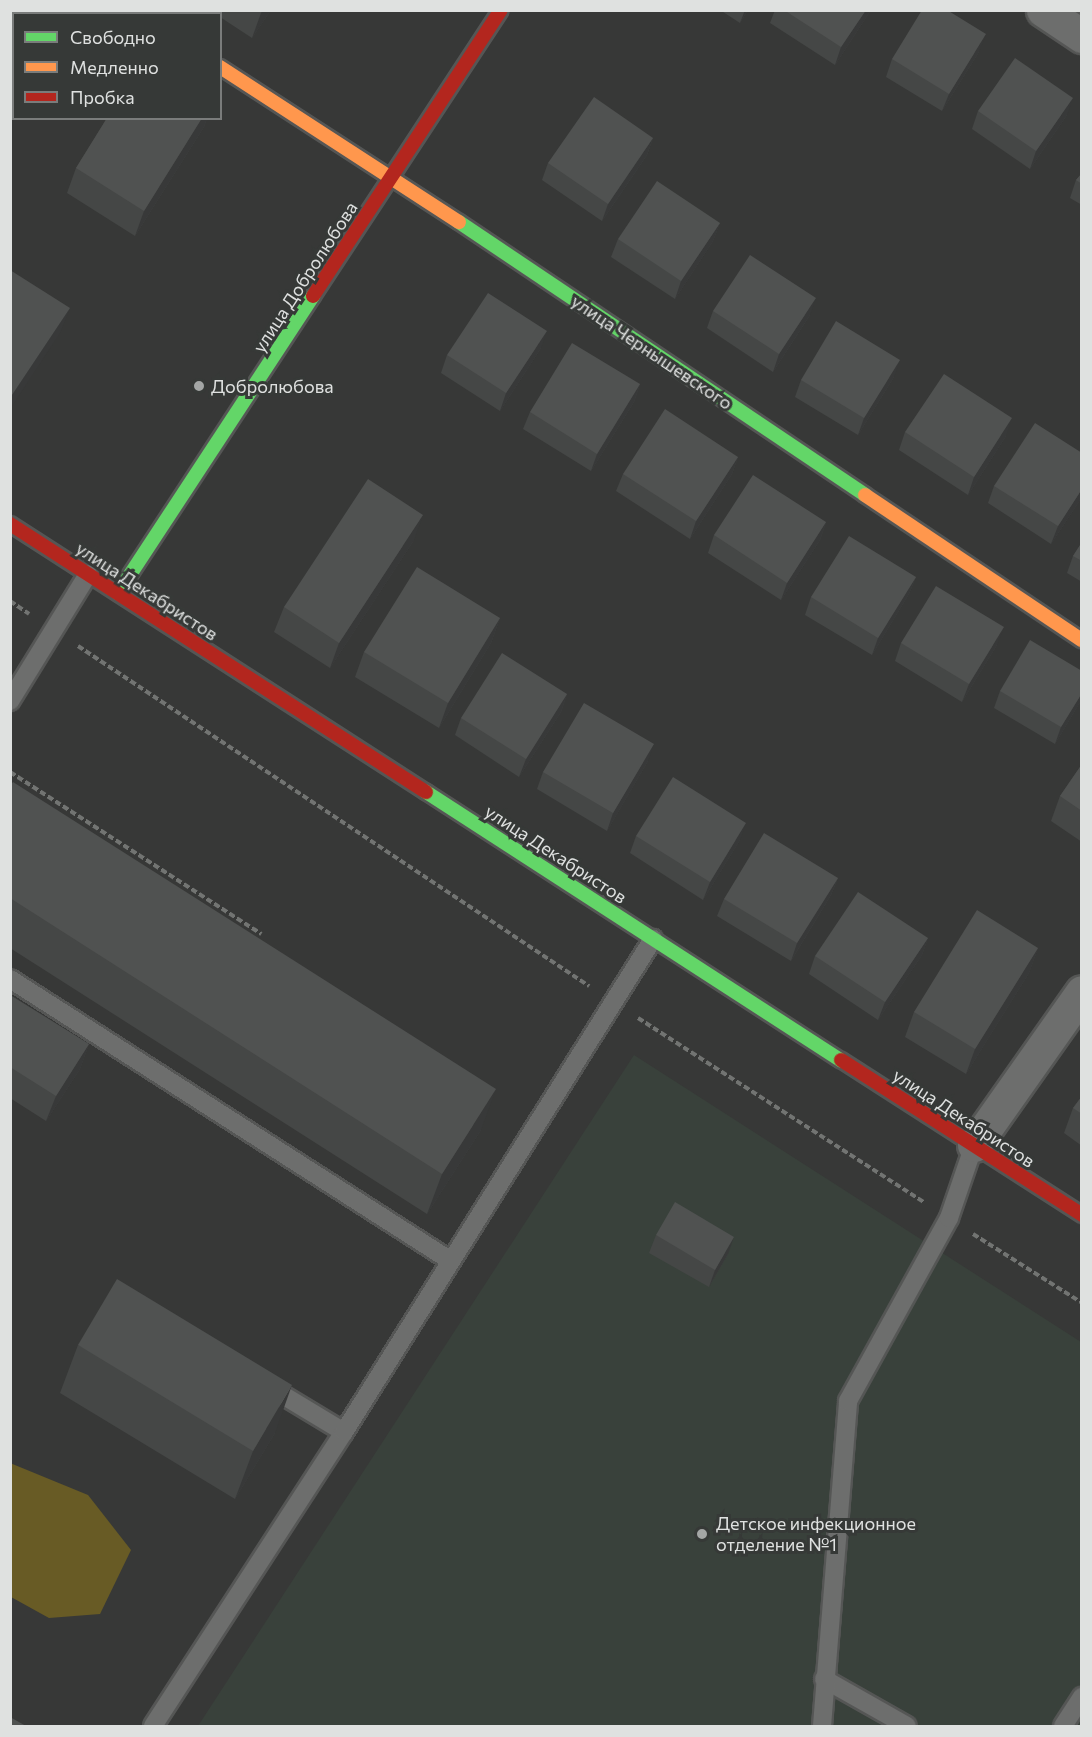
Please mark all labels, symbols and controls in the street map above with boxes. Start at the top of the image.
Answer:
legend [12,12,222,120]
text: Свободно [70,26,156,48]
text: Медленно [70,56,159,78]
text: Пробка [70,86,135,108]
street label: улица Добролюбова [248,198,362,356]
street label: улица Чернышевского [567,290,737,414]
place label: Добролюбова [211,375,334,397]
marker: Добролюбова [192,379,206,393]
street label: улица Декабристов [72,537,222,645]
street label: улица Декабристов [481,800,631,908]
street label: улица Декабристов [889,1064,1039,1172]
place label: Детское инфекционное отделение №1 [716,1513,916,1556]
marker: Детское инфекционное отделение №1 [693,1525,711,1543]

